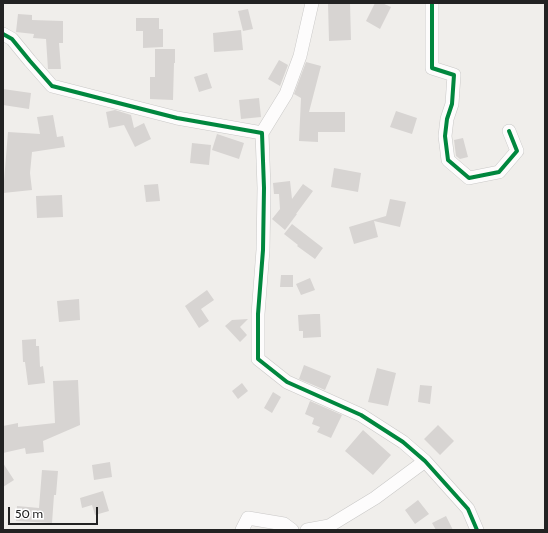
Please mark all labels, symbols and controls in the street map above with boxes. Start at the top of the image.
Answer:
scale bar [10,499,100,525]
text: 50 m [15,506,43,521]

